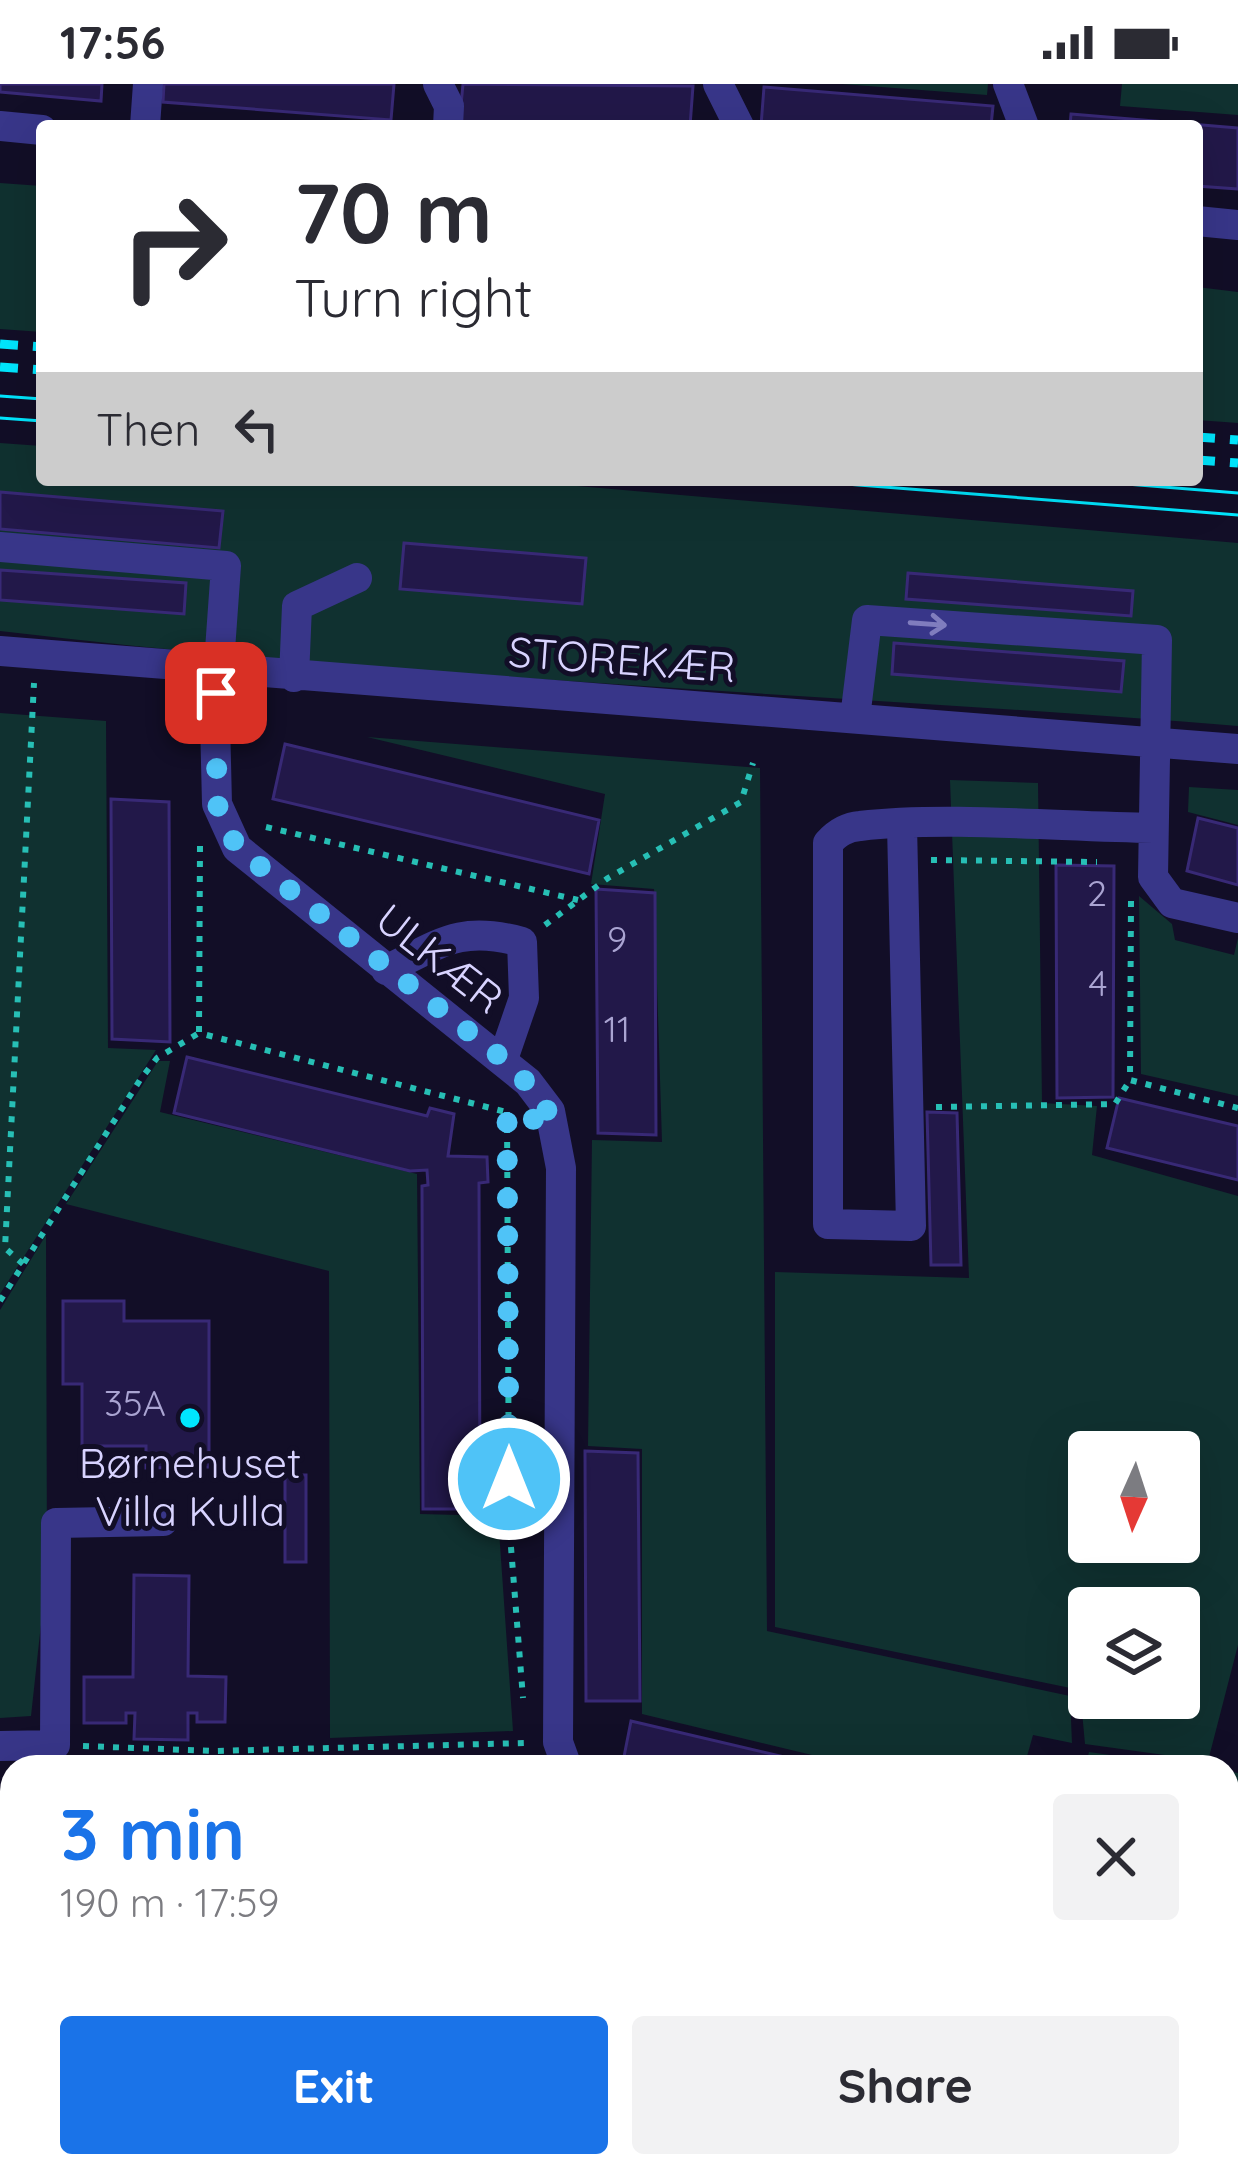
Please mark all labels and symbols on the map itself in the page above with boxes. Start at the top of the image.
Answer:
one-way arrow [908,613,947,636]
street label: STOREKÆR [507,625,737,693]
pin [165,642,267,744]
house number: 2 [1087,870,1107,915]
street label: ULKÆR [366,892,514,1024]
house number: 9 [607,916,627,961]
house number: 4 [1089,960,1107,1005]
house number: 11 [604,1006,630,1051]
house number: 35A [104,1380,166,1425]
marker: Børnehuset Villa Kulla [177,1405,203,1431]
position arrow [446,1416,572,1542]
north arrow [1068,1431,1200,1563]
place label: Børnehuset Villa Kulla [79,1436,301,1537]

